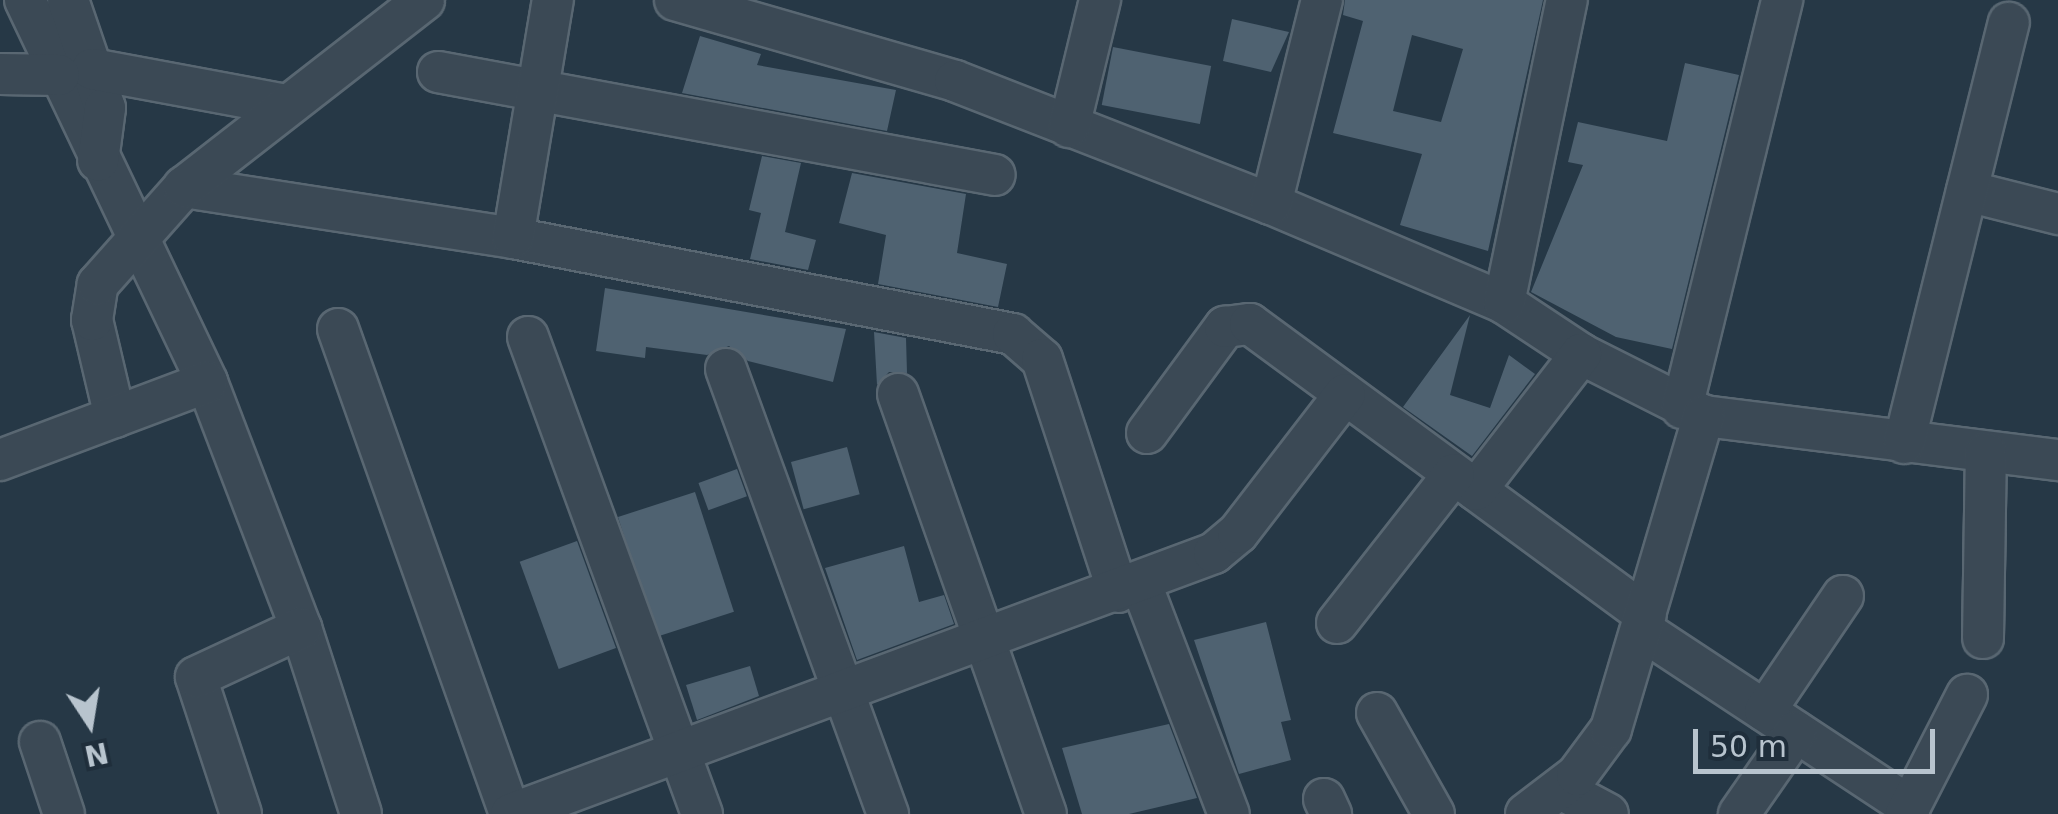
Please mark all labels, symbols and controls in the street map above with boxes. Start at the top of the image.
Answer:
north arrow [40,674,140,774]
scale bar [1698,709,1940,771]
text: 50 m [1710,729,1787,764]
text: N [81,735,111,772]

